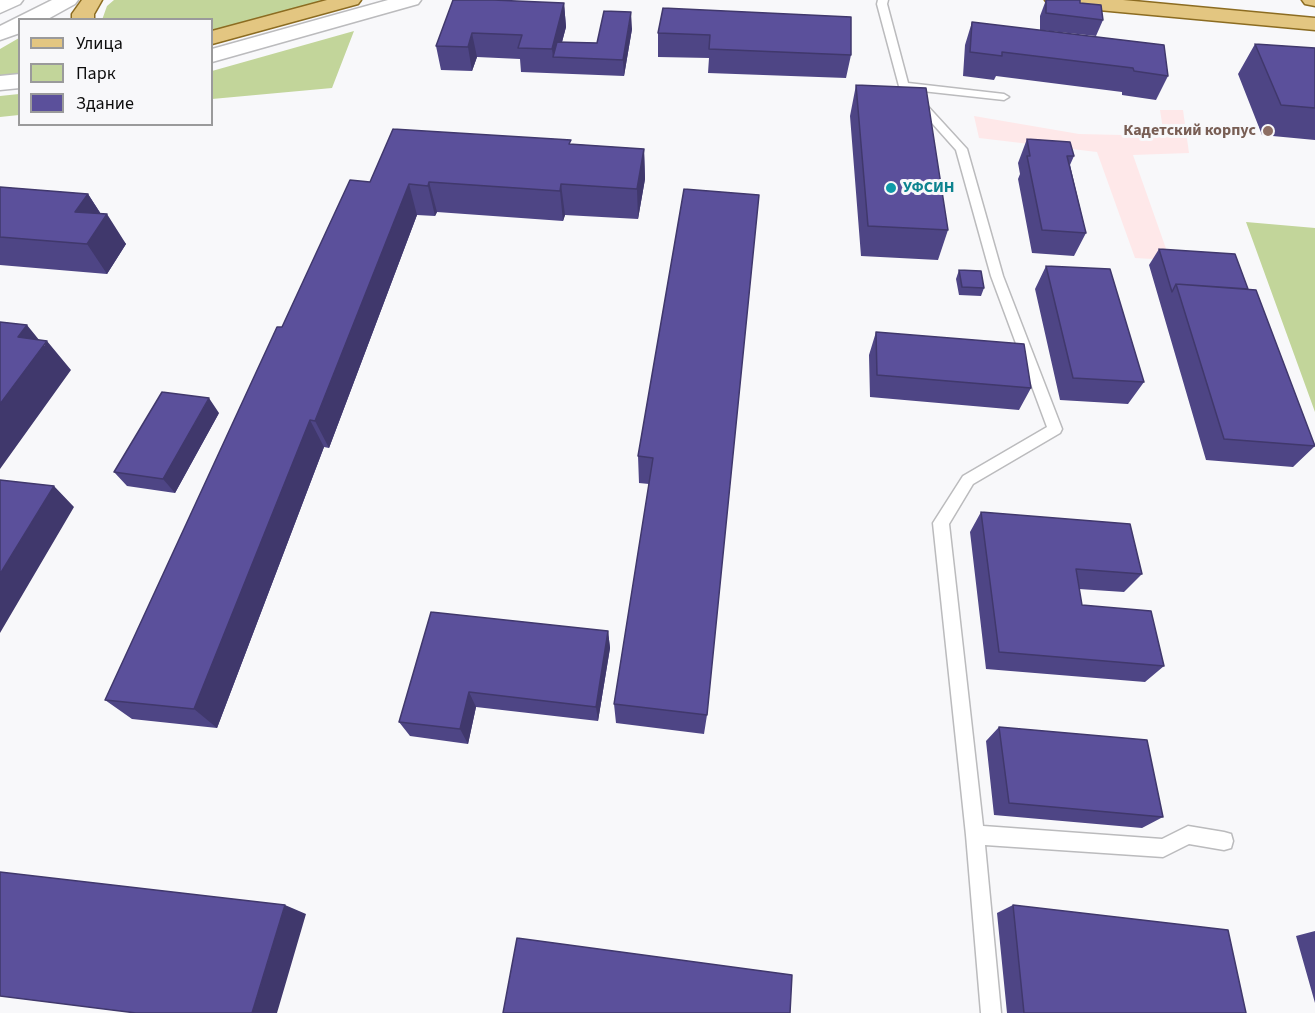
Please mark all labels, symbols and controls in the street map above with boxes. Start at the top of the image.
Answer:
legend [18,18,213,126]
text: Улица [76,31,123,56]
text: Парк [76,61,116,86]
text: Здание [76,91,134,116]
place label: Кадетский корпус [1123,121,1256,141]
marker: Кадетский корпус [1261,124,1275,138]
place label: УФСИН [903,178,955,198]
marker: УФСИН [884,181,898,195]

